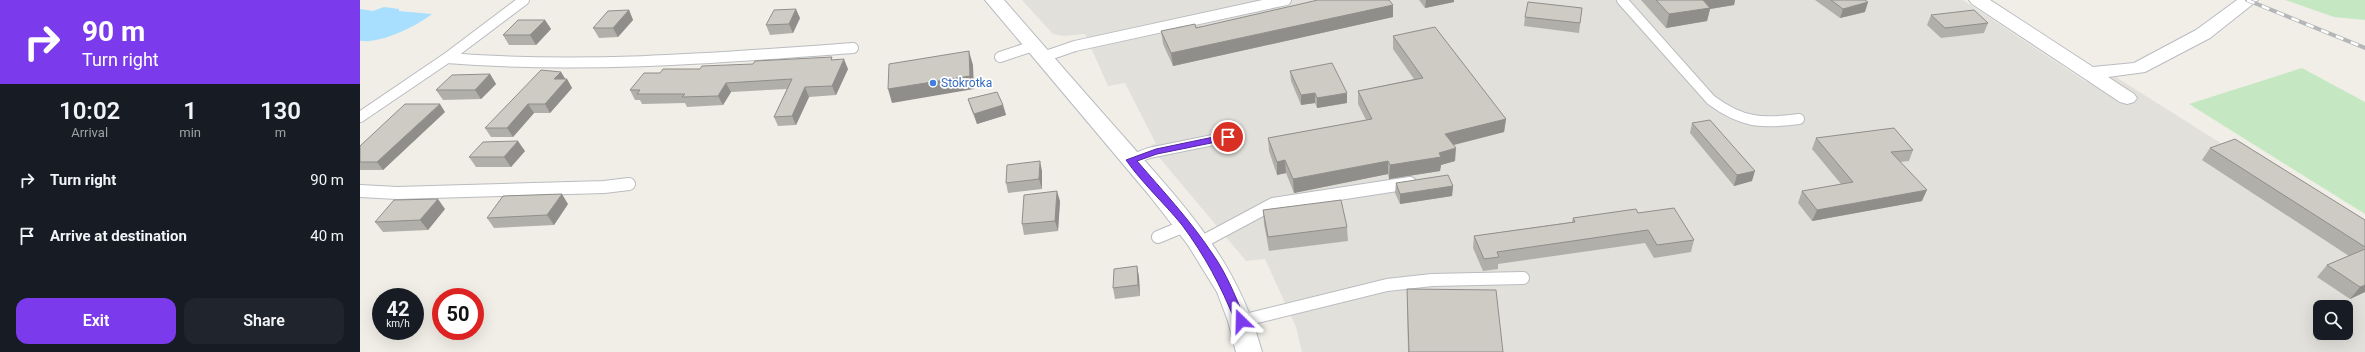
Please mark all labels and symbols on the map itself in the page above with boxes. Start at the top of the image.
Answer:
place label: Stokrotka [941,76,992,90]
marker: Stokrotka [928,78,938,88]
pin [1211,120,1245,154]
speed limit sign: 50 [432,288,484,340]
position arrow [1220,300,1262,342]

